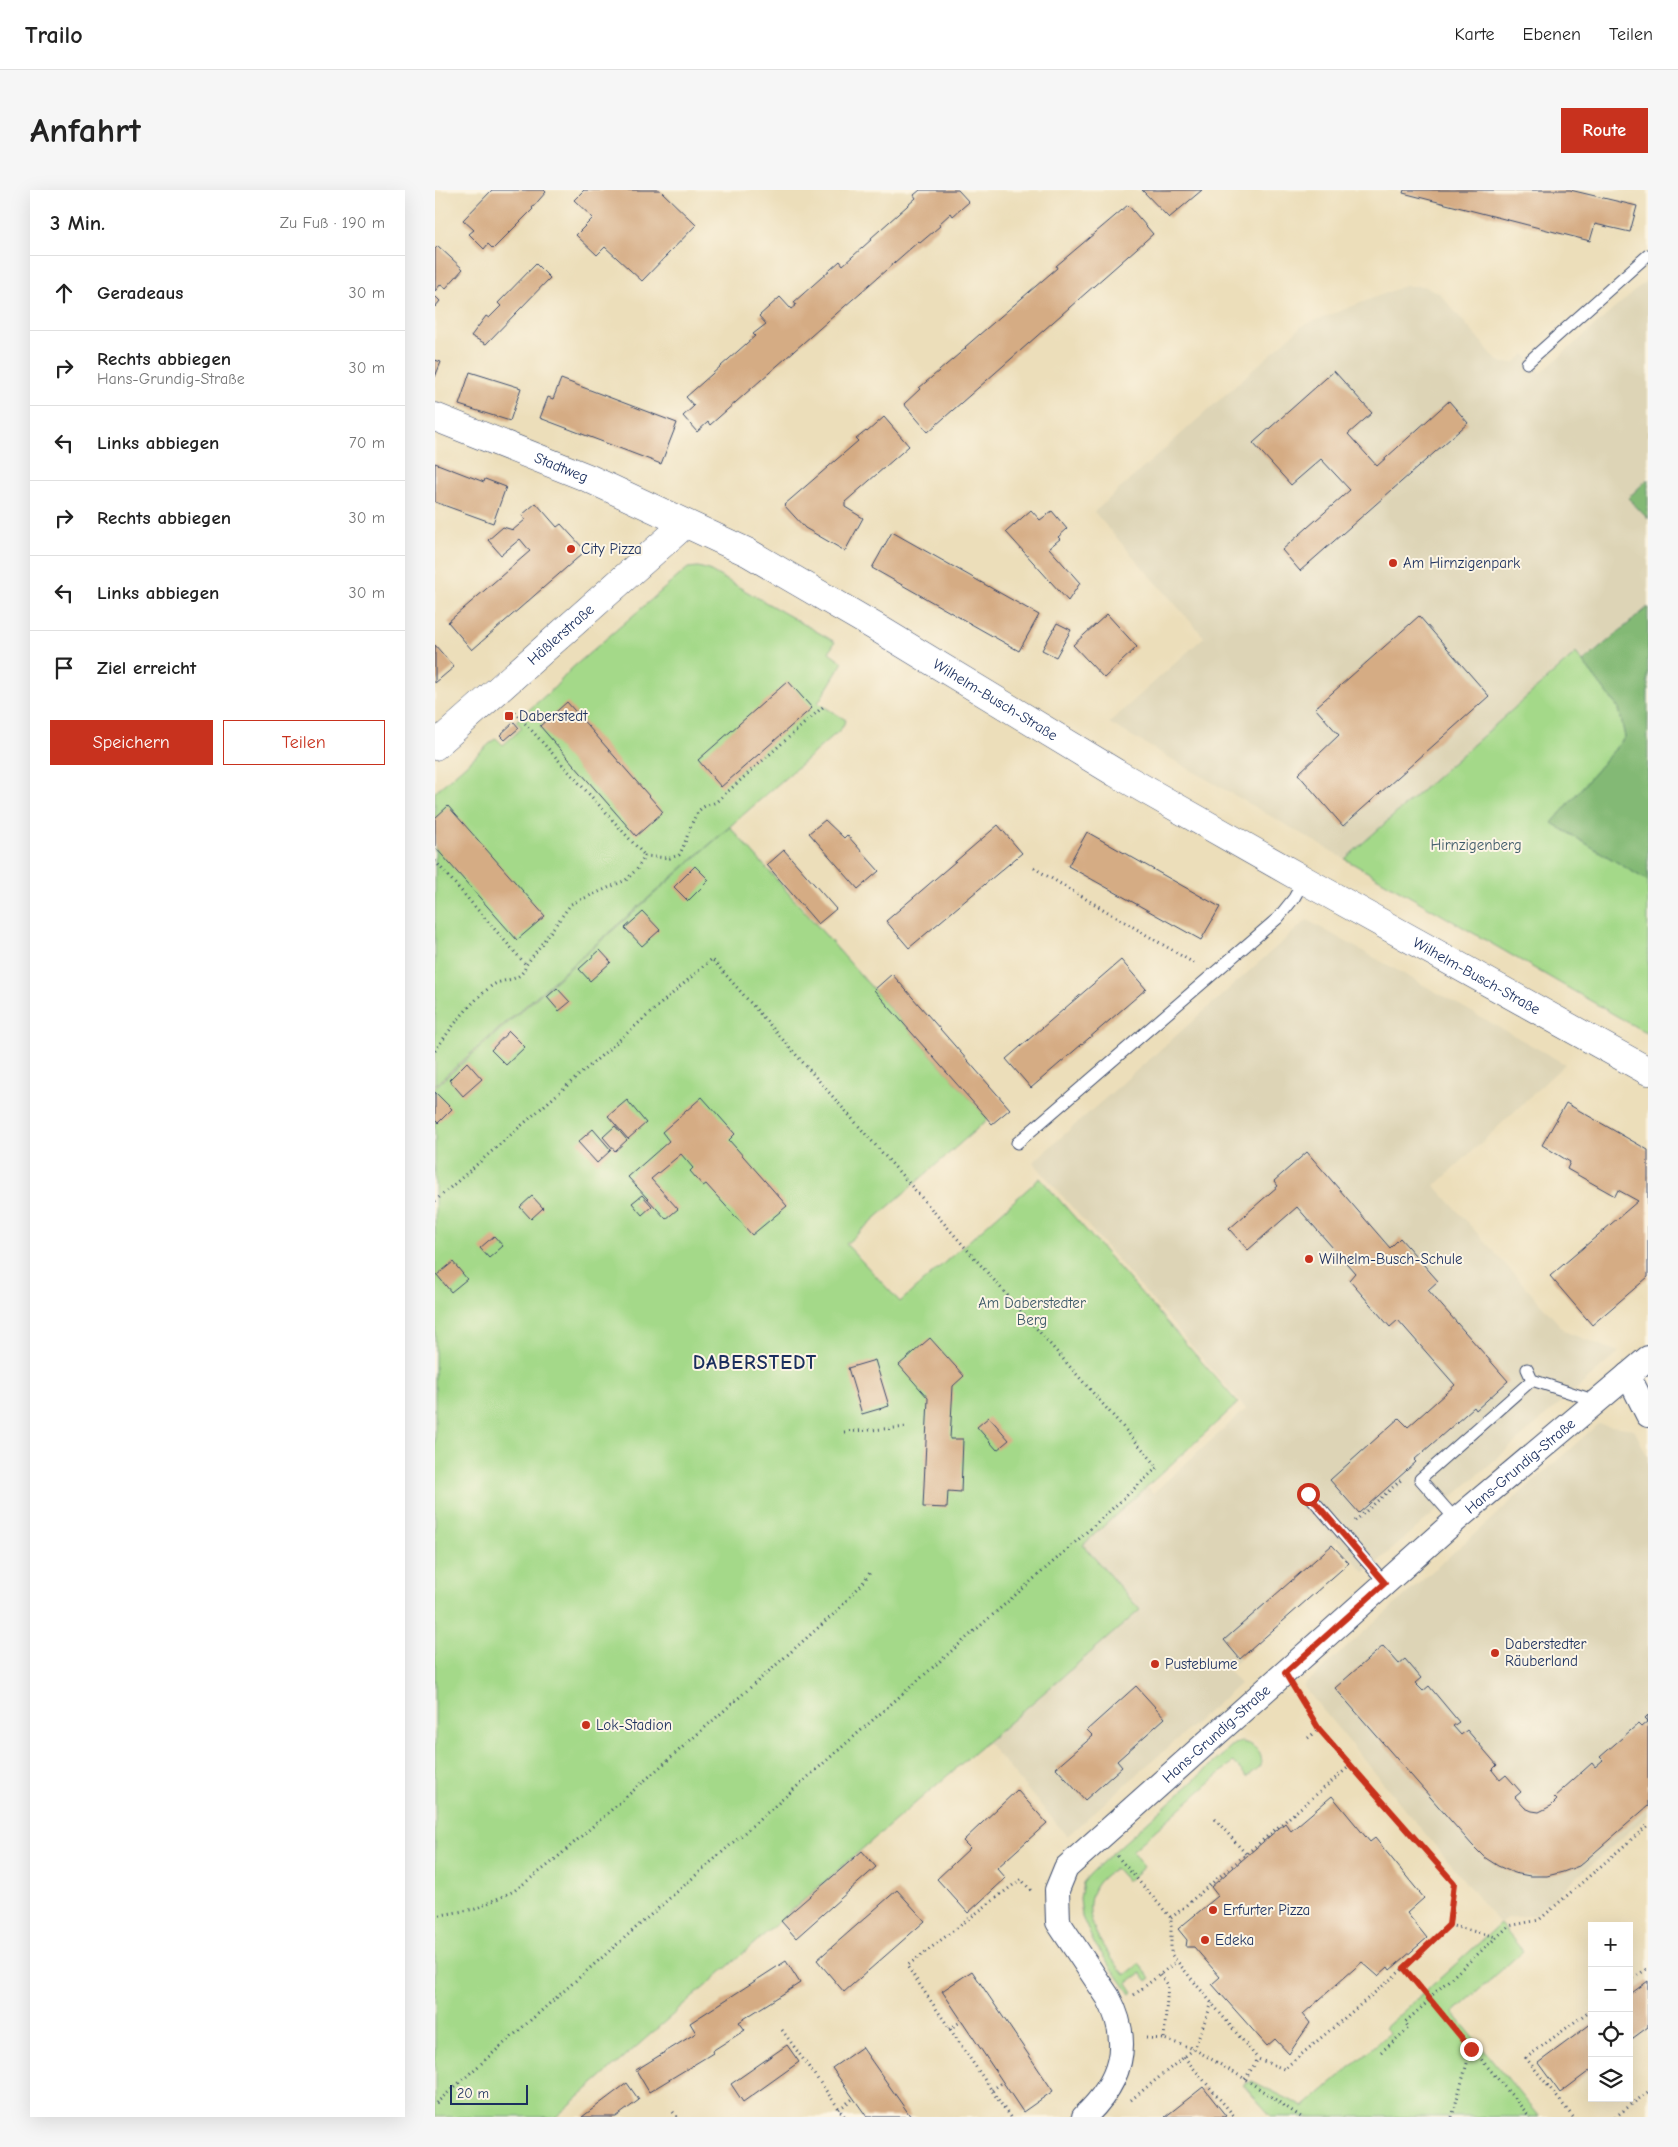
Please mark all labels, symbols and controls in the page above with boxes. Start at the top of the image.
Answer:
text: Trailo [25,21,83,49]
text: Karte [1454,24,1495,45]
text: Ebenen [1523,24,1581,45]
text: Teilen [1609,24,1653,45]
button: Route [1561,108,1648,153]
text: Anfahrt [30,110,141,151]
text: 3 Min. [50,211,105,235]
text: Zu Fuß · 190 m [280,214,385,232]
icon: ahead [50,279,78,307]
text: Geradeaus [97,282,183,304]
text: 30 m [349,284,385,302]
text: Rechts abbiegen [97,348,231,370]
icon: right [50,354,78,382]
text: 30 m [349,359,385,377]
text: Hans-Grundig-Straße [97,370,245,388]
icon: left [50,429,78,457]
text: Links abbiegen [97,432,219,454]
text: 70 m [349,434,385,452]
street label: Stadtweg [532,449,591,486]
icon: right [50,504,78,532]
text: Rechts abbiegen [97,507,231,529]
text: 30 m [349,509,385,527]
place label: City Pizza [581,540,642,558]
marker: City Pizza [565,543,577,555]
place label: Am Hirnzigenpark [1403,554,1521,572]
marker: Am Hirnzigenpark [1387,557,1399,569]
icon: left [50,579,78,607]
text: Links abbiegen [97,582,219,604]
text: 30 m [349,584,385,602]
street label: Häßlerstraße [524,600,598,669]
icon: arrive [50,654,78,682]
street label: Wilhelm-Busch-Straße [930,655,1061,745]
text: Ziel erreicht [97,657,196,679]
place label: Daberstedt [519,707,588,725]
marker: Daberstedt [503,710,515,722]
button: Speichern [50,720,213,765]
button: Teilen [223,720,385,765]
park label: Hirnzigenberg [1430,836,1522,854]
street label: Wilhelm-Busch-Straße [1410,933,1544,1019]
place label: Wilhelm-Busch-Schule [1319,1250,1463,1268]
marker: Wilhelm-Busch-Schule [1303,1253,1315,1265]
park label: Am Daberstedter Berg [978,1294,1086,1329]
district label: DABERSTEDT [693,1351,817,1374]
street label: Hans-Grundig-Straße [1461,1414,1579,1518]
route start [1297,1483,1320,1506]
place label: Daberstedter Räuberland [1505,1635,1587,1670]
marker: Daberstedter Räuberland [1489,1647,1501,1659]
place label: Pusteblume [1165,1655,1238,1673]
marker: Pusteblume [1149,1658,1161,1670]
street label: Hans-Grundig-Straße [1159,1681,1274,1787]
place label: Lok-Stadion [596,1716,672,1734]
marker: Lok-Stadion [580,1719,592,1731]
place label: Erfurter Pizza [1223,1901,1310,1919]
marker: Erfurter Pizza [1207,1904,1219,1916]
map controls [1588,1922,1633,2102]
button: + [1588,1922,1633,1967]
place label: Edeka [1215,1931,1254,1949]
marker: Edeka [1199,1934,1211,1946]
button: − [1588,1967,1633,2012]
button: locate [1588,2012,1633,2057]
route end [1460,2038,1483,2061]
button: layers [1588,2057,1633,2102]
scale bar [450,2082,527,2105]
text: 20 m [457,2085,489,2102]

